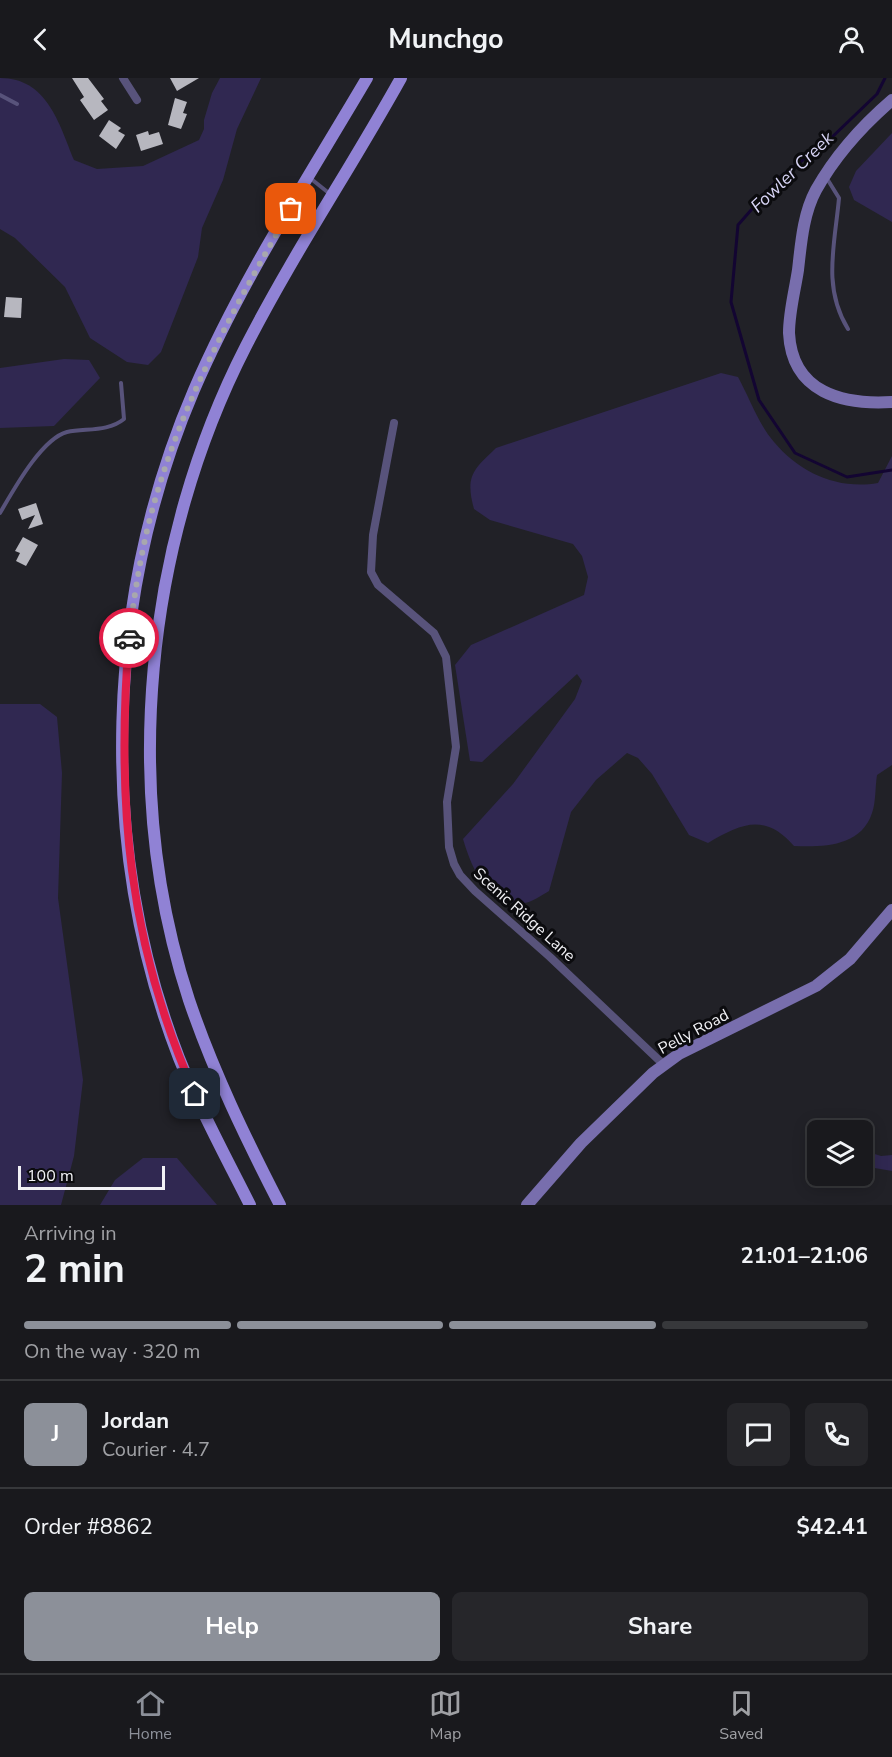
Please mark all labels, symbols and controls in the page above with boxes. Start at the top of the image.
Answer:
text: Munchgo [388,21,504,58]
icon: back [24,23,57,56]
icon: person [835,23,868,56]
water label: Fowler Creek [745,126,840,218]
pin [265,183,316,234]
icon: bag [274,192,307,225]
courier [99,608,159,668]
icon: car [113,622,146,655]
street label: Scenic Ridge Lane [469,863,580,967]
street label: Pelly Road [654,1004,733,1060]
pin [169,1068,220,1119]
icon: home [178,1077,211,1110]
map controls [807,1120,873,1186]
button: layers [807,1120,873,1186]
scale bar [18,1163,165,1190]
text: 100 m [27,1165,74,1187]
text: Arriving in [24,1220,117,1247]
text: 21:01–21:06 [740,1241,868,1271]
text: 2 min [24,1243,125,1296]
text: On the way · 320 m [24,1338,200,1365]
button: chat [727,1403,790,1466]
button: phone [805,1403,868,1466]
text: Jordan [102,1406,169,1436]
text: J [52,1419,59,1449]
text: Courier · 4.7 [102,1436,210,1463]
text: Order #8862 [24,1512,153,1542]
text: $42.41 [797,1512,868,1542]
button: Help [24,1592,440,1661]
button: Share [452,1592,868,1661]
tab: Home [129,1687,172,1745]
tab: Map [429,1687,462,1745]
tab: Saved [719,1687,763,1745]

